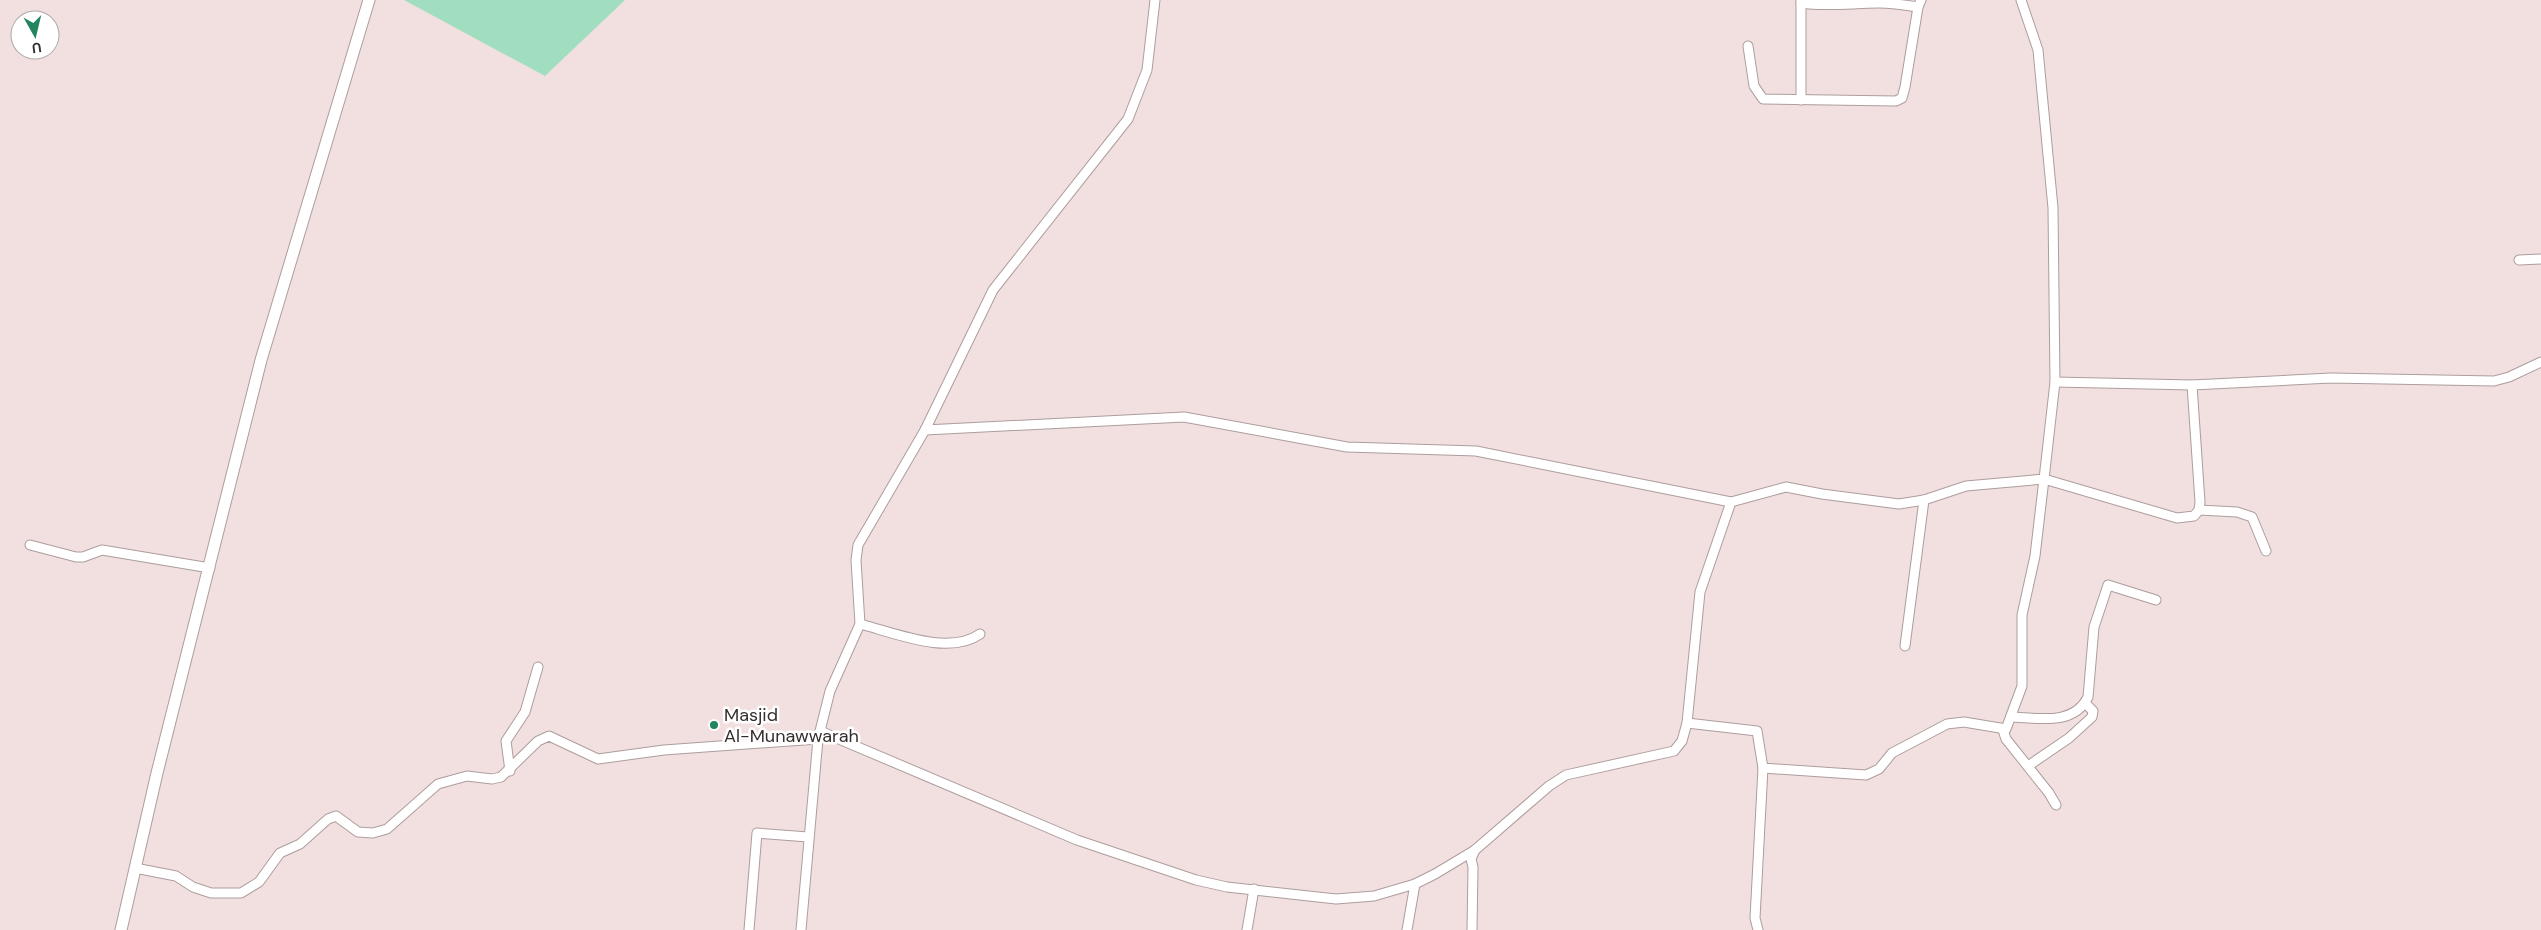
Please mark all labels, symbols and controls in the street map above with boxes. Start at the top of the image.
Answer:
north arrow [10,10,60,60]
text: U [31,38,43,57]
place label: Masjid Al-Munawwarah [724,703,859,748]
marker: Masjid Al-Munawwarah [708,719,720,731]

